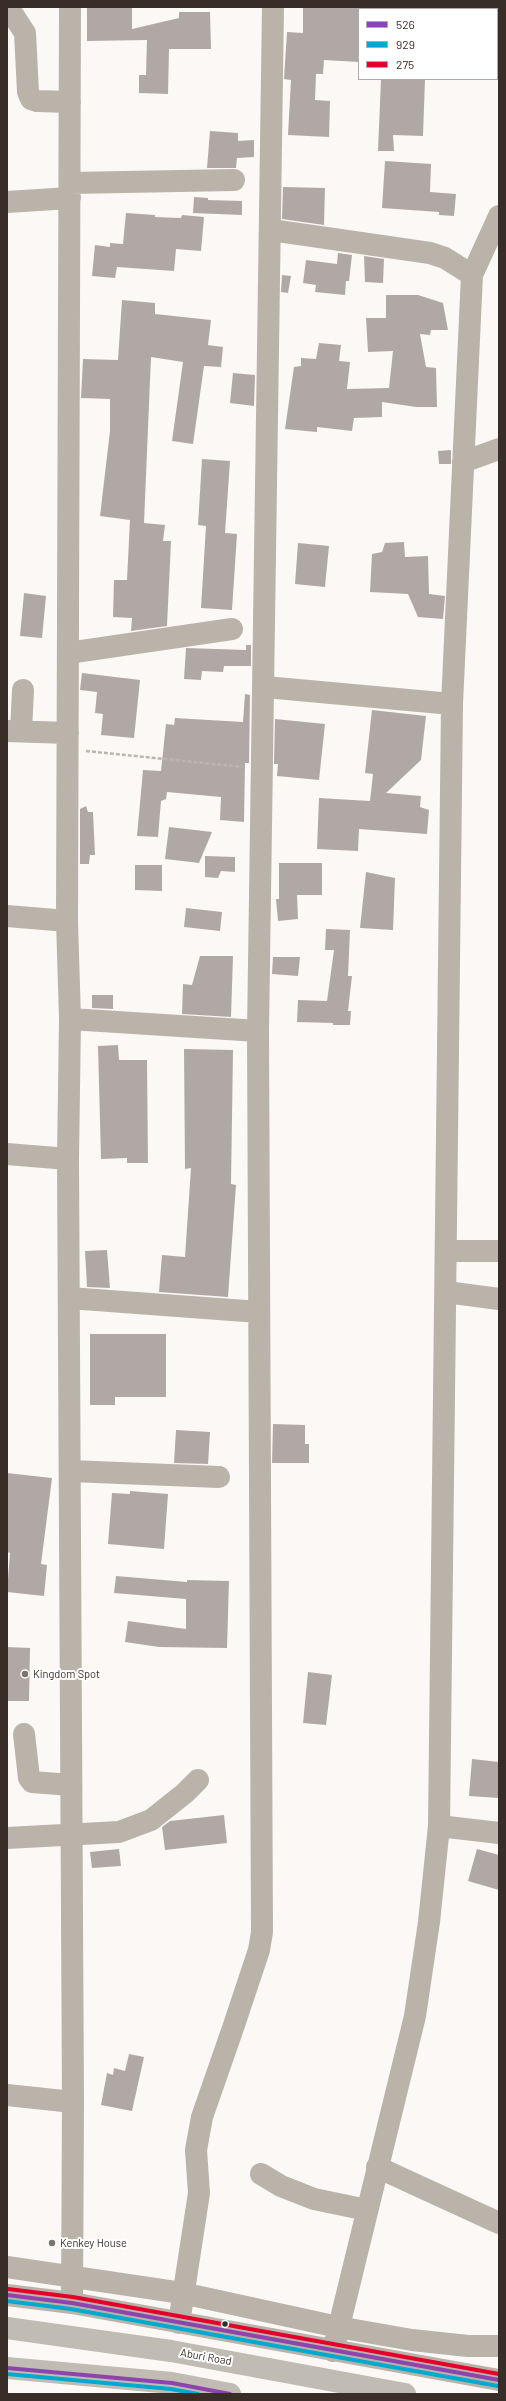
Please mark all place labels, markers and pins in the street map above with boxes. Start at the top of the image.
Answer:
place label: Kingdom Spot [33,1667,100,1681]
marker: Kingdom Spot [20,1669,30,1679]
place label: Kenkey House [60,2236,127,2250]
marker: Kenkey House [47,2238,57,2248]
unlabelled marker [220,2319,230,2329]

